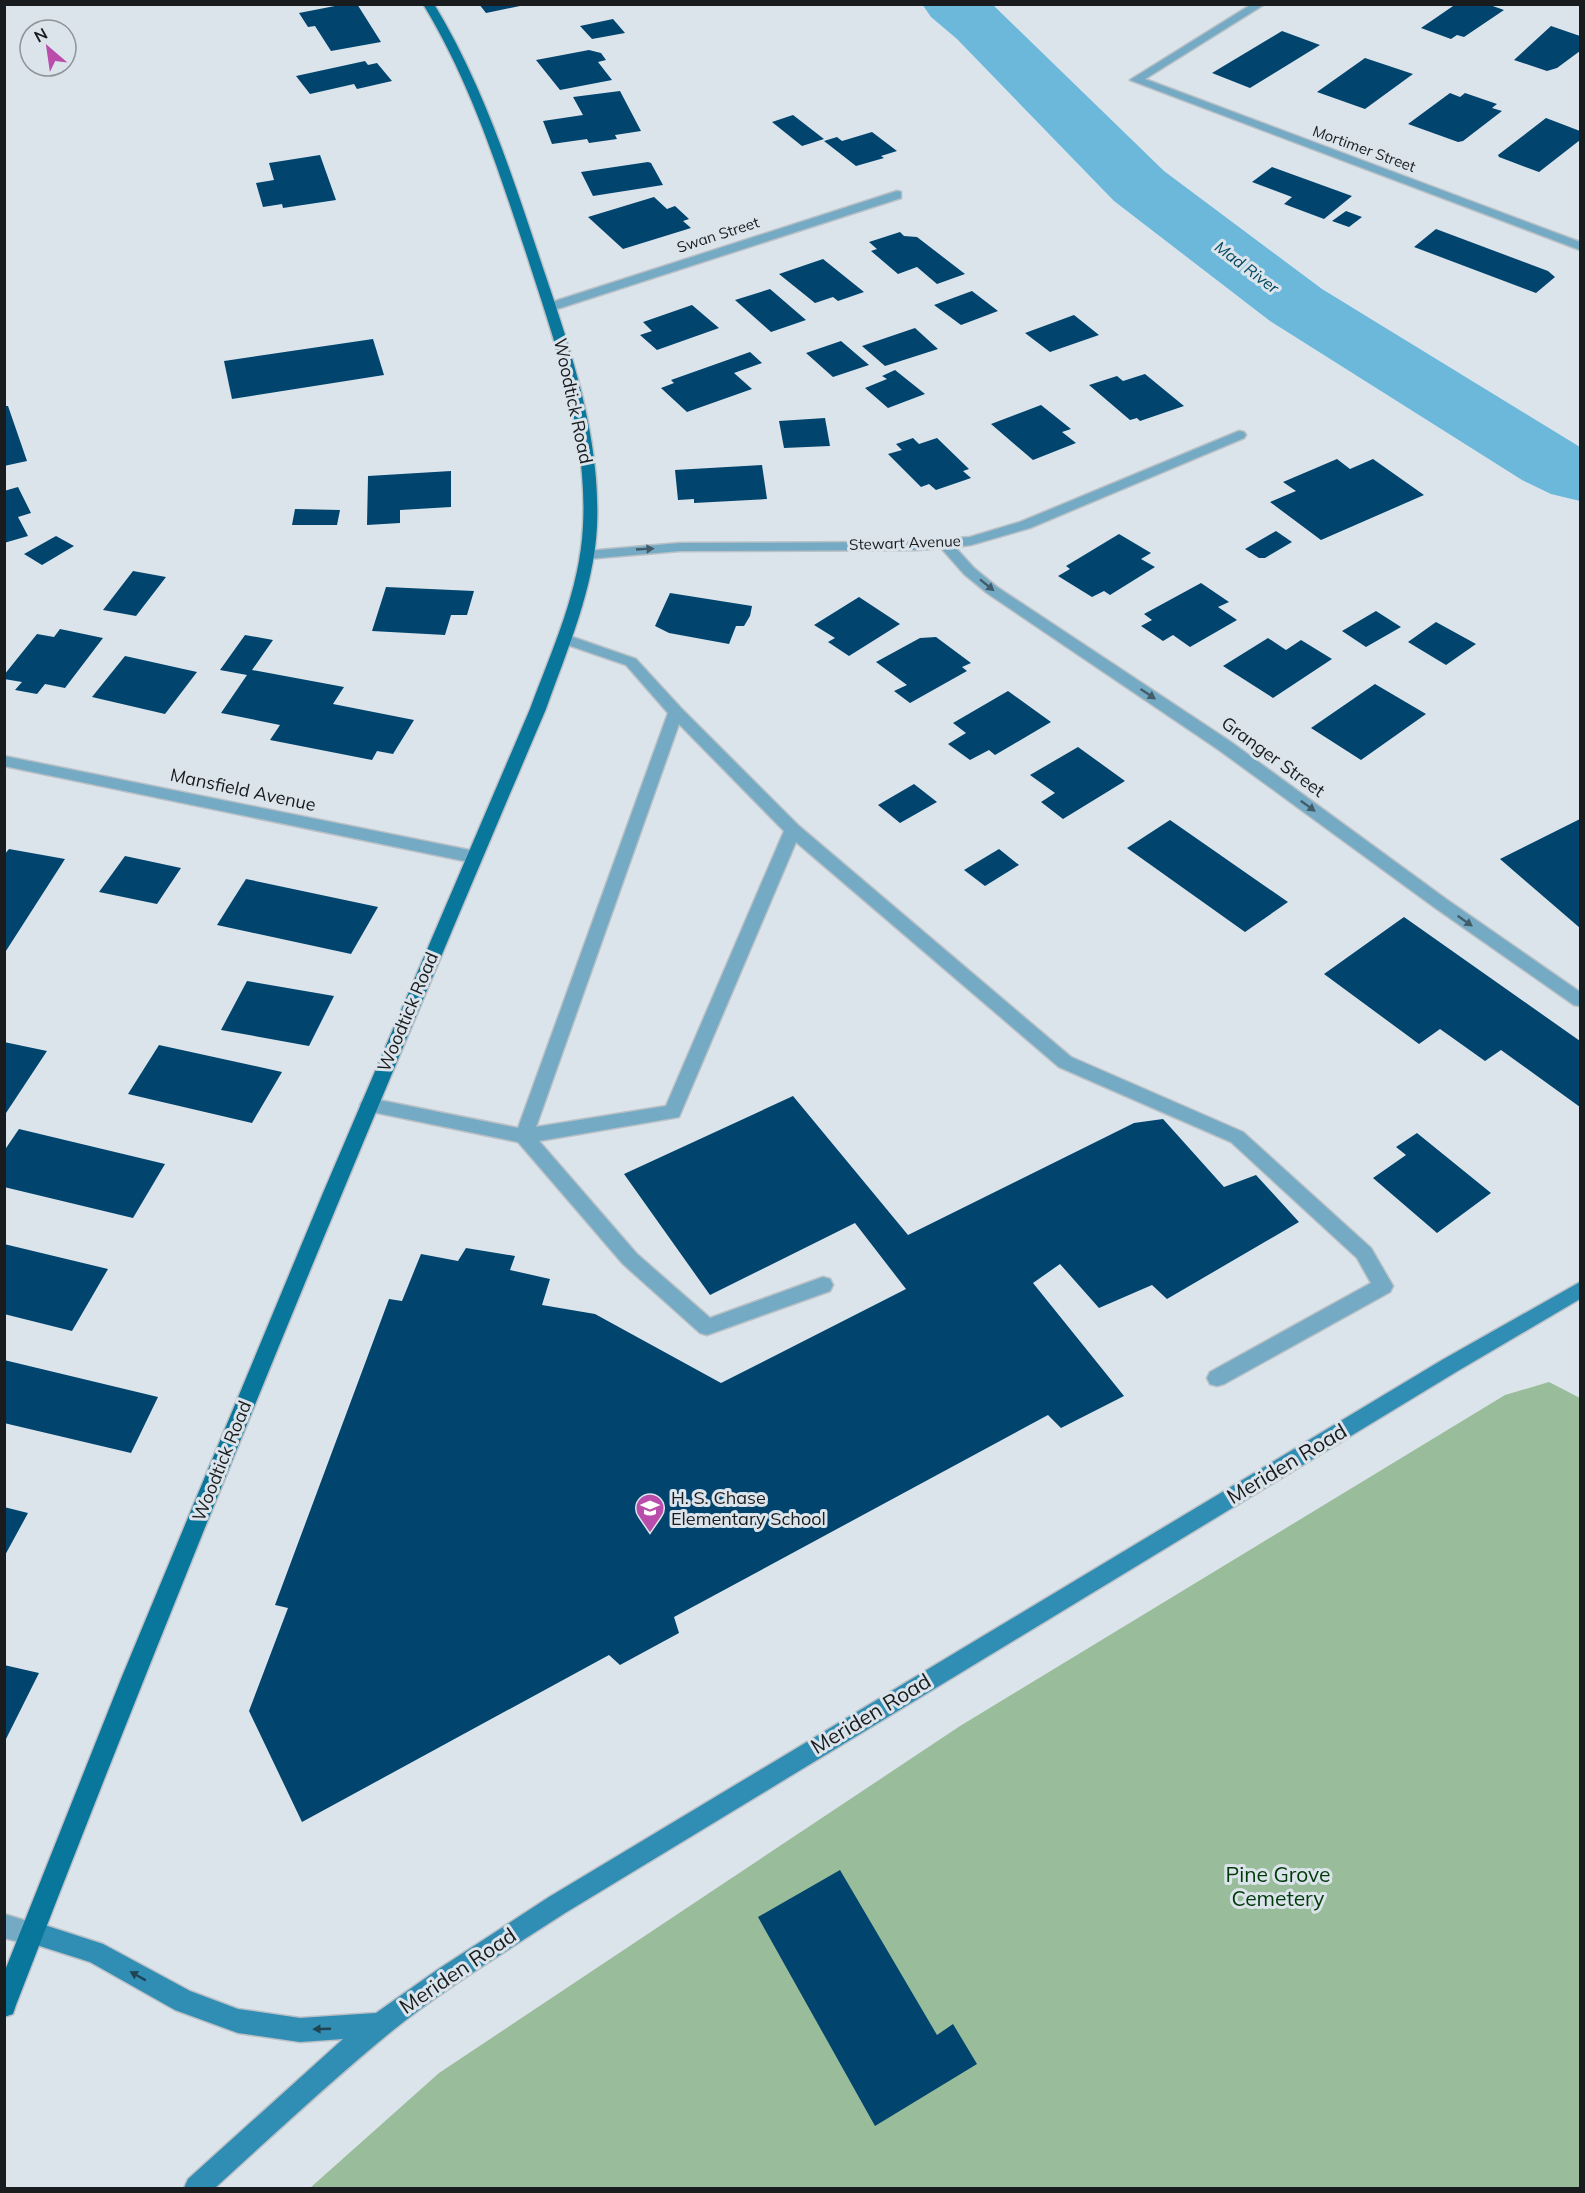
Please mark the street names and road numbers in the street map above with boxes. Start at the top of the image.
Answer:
street label: Mortimer Street [1310,121,1418,176]
street label: Swan Street [674,212,761,257]
street label: Woodtick Road [549,336,598,466]
street label: Stewart Avenue [849,531,961,554]
street label: Granger Street [1217,711,1330,802]
street label: Mansfield Avenue [168,763,318,816]
street label: Woodtick Road [372,948,443,1075]
street label: Woodtick Road [187,1397,256,1524]
street label: Meriden Road [1222,1417,1351,1509]
street label: Meriden Road [806,1667,935,1759]
street label: Meriden Road [394,1922,521,2019]

